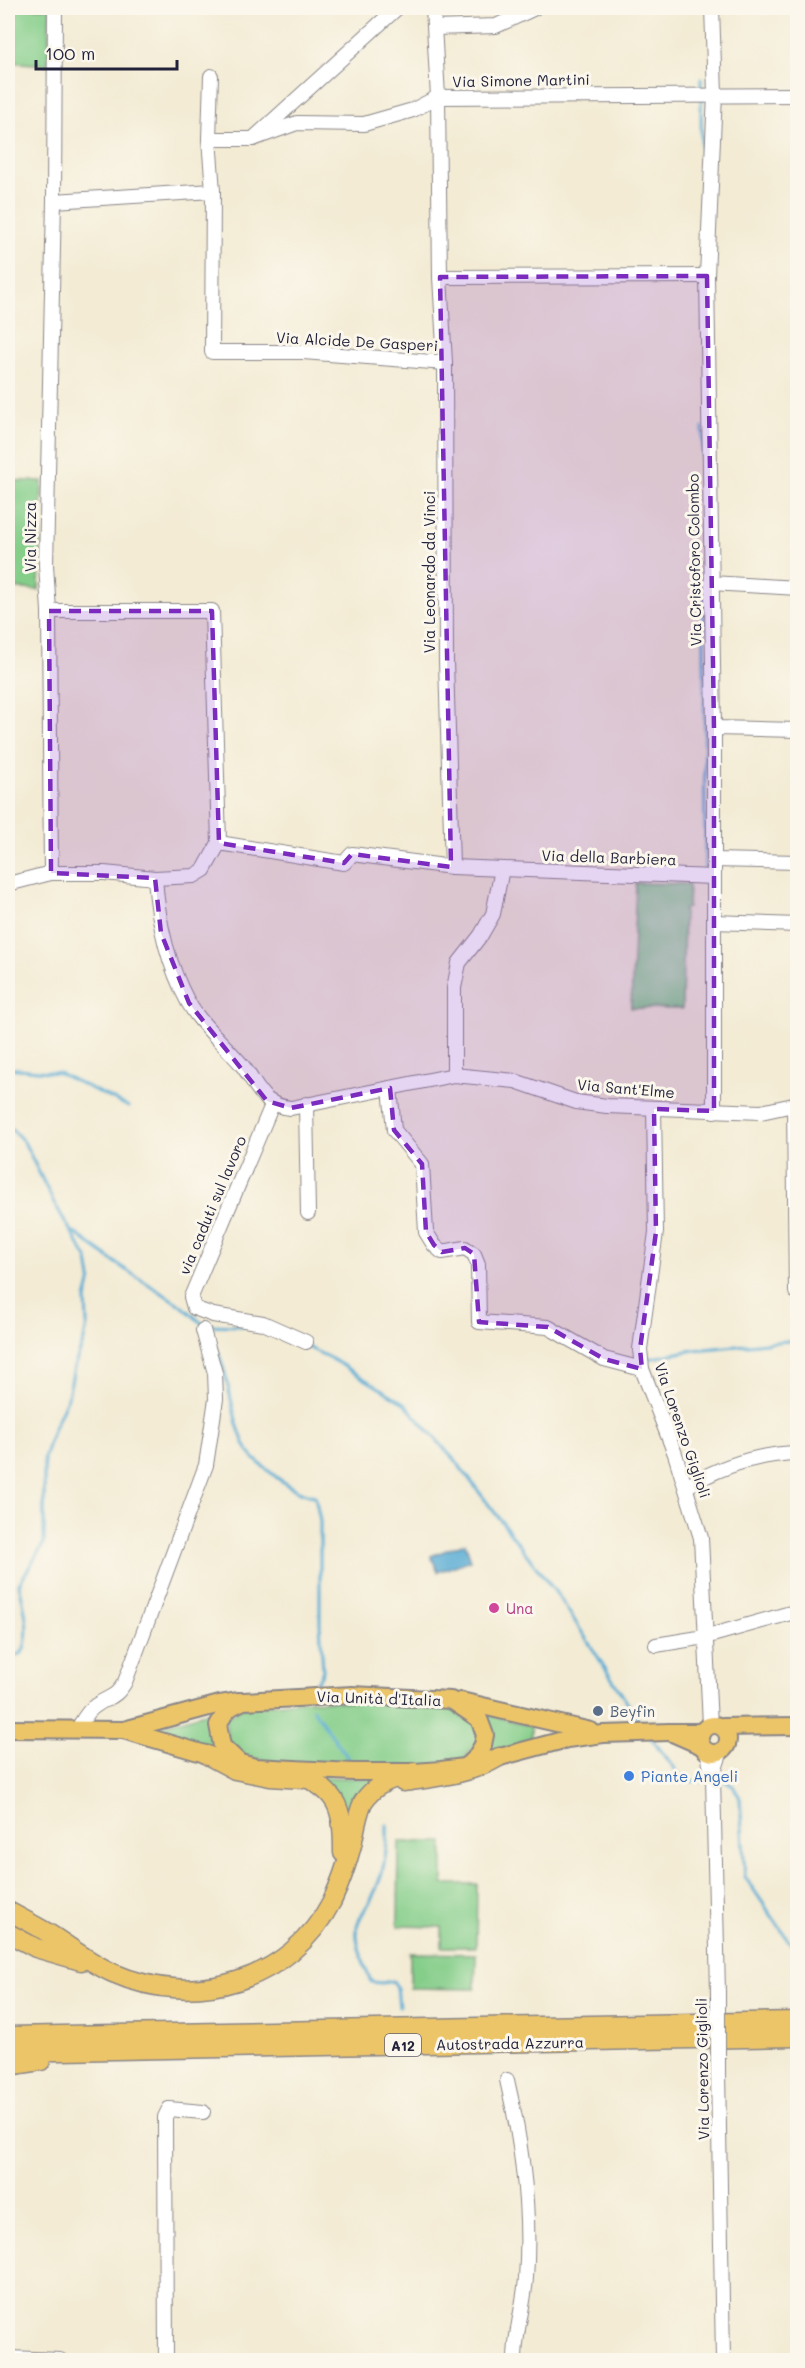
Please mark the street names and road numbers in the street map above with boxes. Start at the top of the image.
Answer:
street label: Via Simone Martini [452,69,590,91]
street label: Via Alcide De Gasperi [275,327,439,355]
street label: Via Cristoforo Colombo [682,473,706,646]
street label: Via Leonardo da Vinci [419,491,439,653]
street label: Via Nizza [20,502,40,572]
street label: Via della Barbiera [541,845,677,869]
street label: Via Sant'Elme [576,1074,676,1102]
street label: via caduti sul lavoro [174,1132,250,1277]
street label: Via Lorenzo Giglioli [650,1359,716,1501]
street label: Via Unità d'Italia [316,1686,442,1710]
street label: Via Lorenzo Giglioli [691,1998,713,2140]
street label: Autostrada Azzurra [436,2032,584,2054]
road number: A12 [385,2034,421,2056]

